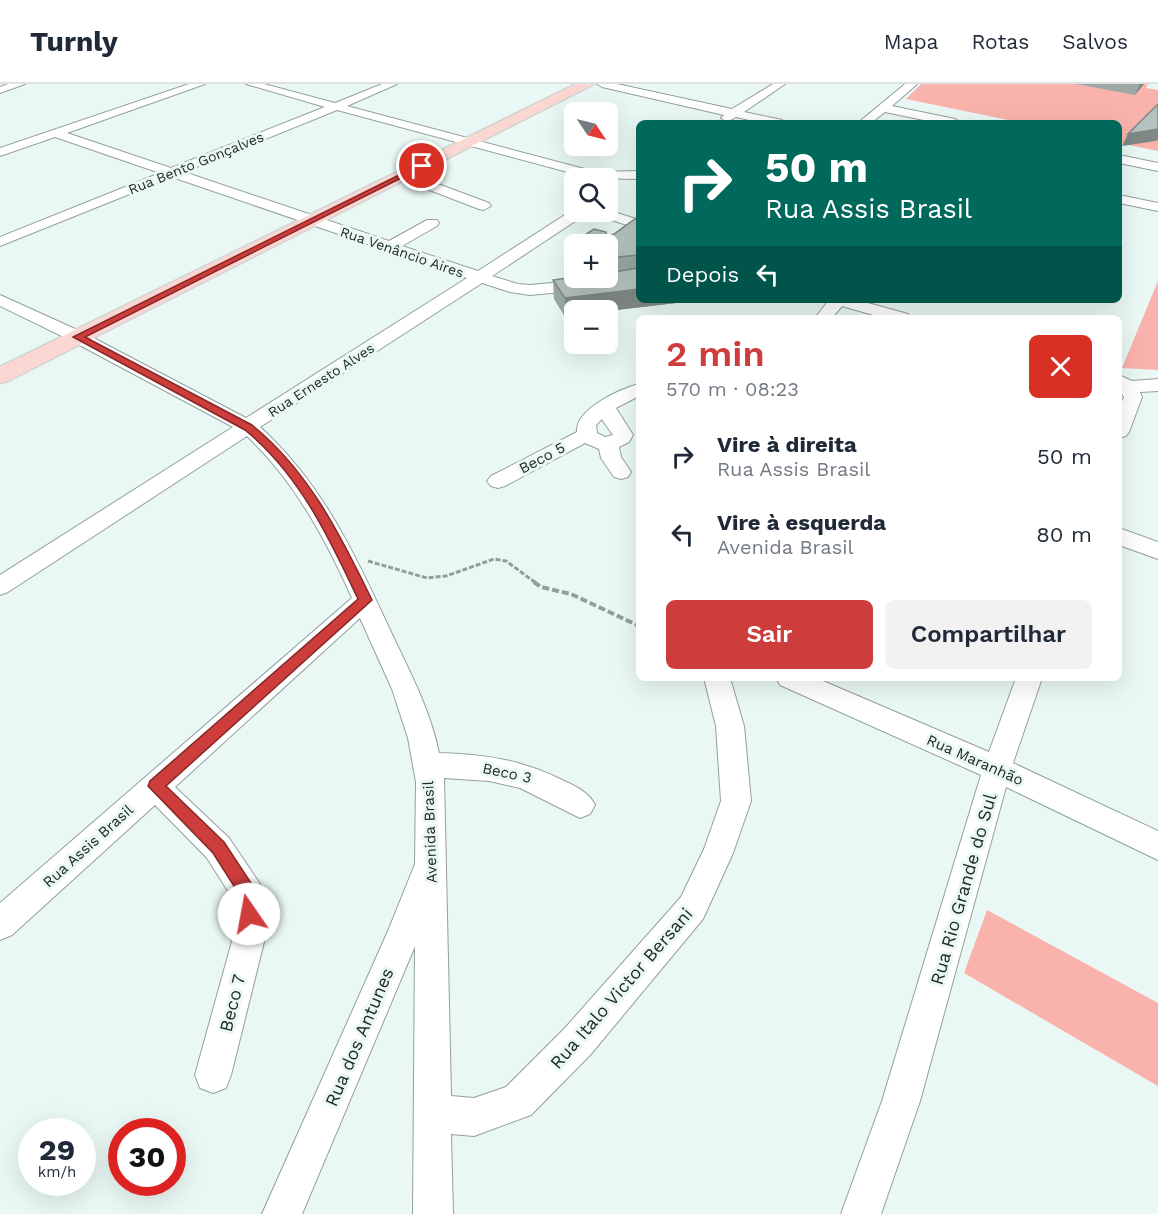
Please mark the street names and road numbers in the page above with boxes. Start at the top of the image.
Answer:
street label: Rua Bento Gonçalves [126,128,266,198]
street label: Rua Venâncio Aires [338,223,466,281]
street label: Rua Ernesto Alves [265,340,377,420]
street label: Beco 5 [516,438,568,478]
street label: Rua Maranhão [924,731,1026,789]
street label: Beco 3 [481,759,533,787]
street label: Avenida Brasil [419,780,441,884]
street label: Rua Rio Grande do Sul [926,790,1001,987]
street label: Rua Assis Brasil [39,801,137,891]
street label: Rua Italo Victor Bersani [545,903,697,1073]
street label: Rua dos Antunes [320,965,398,1109]
street label: Beco 7 [215,972,249,1034]

